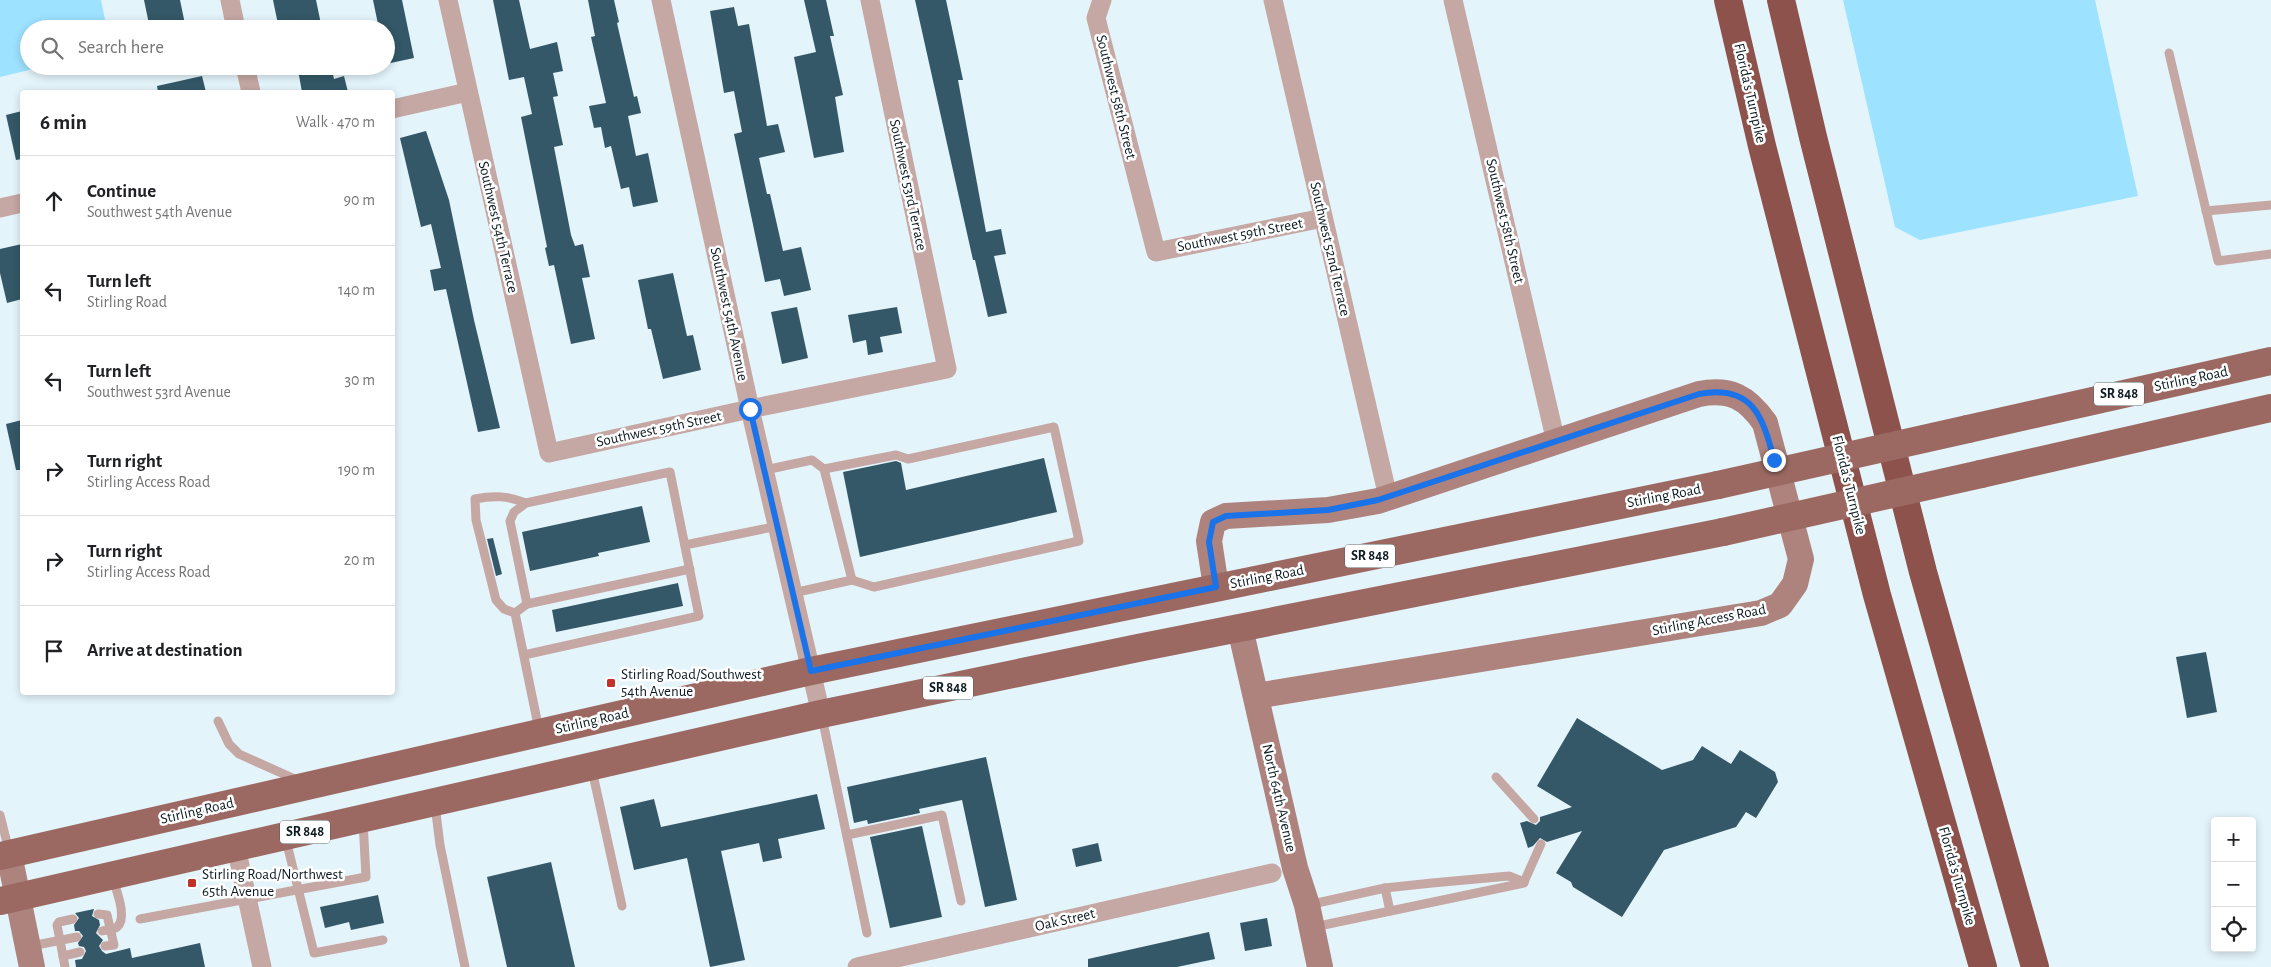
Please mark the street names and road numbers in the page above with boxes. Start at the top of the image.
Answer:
street label: Southwest 58th Street [1093,33,1139,161]
street label: Florida's Turnpike [1731,42,1769,144]
street label: Southwest 53rd Terrace [887,118,929,252]
street label: Southwest 58th Street [1483,157,1527,285]
street label: Southwest 54th Terrace [476,160,520,294]
street label: Southwest 52nd Terrace [1307,180,1353,318]
street label: Southwest 59th Street [1176,215,1304,255]
street label: Southwest 54th Avenue [708,246,750,382]
street label: Stirling Road [2153,364,2229,394]
road number: SR 848 [2094,382,2144,406]
street label: Southwest 59th Street [595,408,723,450]
street label: Florida's Turnpike [1829,434,1869,536]
street label: Stirling Road [1626,481,1702,511]
road number: SR 848 [1345,544,1395,568]
street label: Stirling Road [1229,562,1305,592]
street label: Stirling Access Road [1651,602,1767,638]
road number: SR 848 [923,676,973,700]
street label: Stirling Road [554,705,630,737]
street label: North 64th Avenue [1259,743,1299,853]
street label: Stirling Road [159,795,235,827]
road number: SR 848 [280,820,330,844]
street label: Florida's Turnpike [1936,825,1978,927]
street label: Oak Street [1034,906,1097,934]

